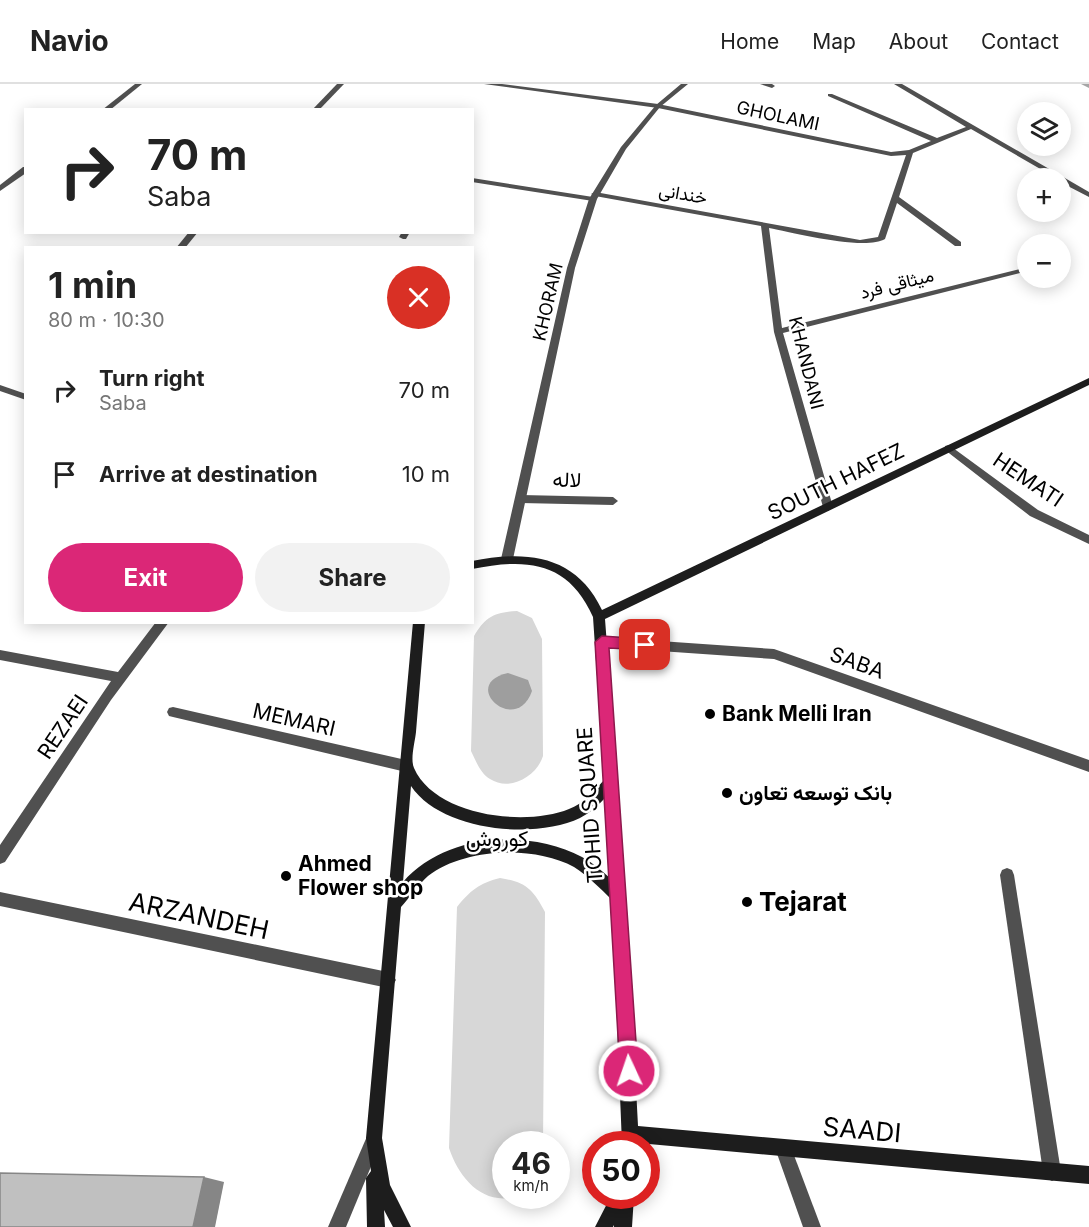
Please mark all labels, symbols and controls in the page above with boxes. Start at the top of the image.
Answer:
text: Navio [30,24,109,58]
text: Home [720,29,779,54]
text: Map [812,29,856,54]
text: About [889,29,948,54]
text: Contact [981,29,1059,54]
street label: GHOLAMI [735,96,821,135]
map controls [1017,102,1071,288]
button: layers [1017,102,1071,156]
text: 70 m [147,129,247,180]
icon: right [48,132,126,210]
button: + [1017,168,1071,222]
street label: خندانی [657,179,709,209]
text: Saba [147,180,211,213]
button: − [1017,234,1071,288]
street label: KHORAM [528,261,567,343]
text: 1 min [48,263,137,307]
street label: میثاقی فرد [858,264,936,304]
button: close [387,266,450,329]
text: 80 m · 10:30 [48,308,165,332]
street label: KHANDANI [785,314,828,411]
text: Turn right [99,365,205,391]
icon: right [48,374,81,407]
text: 70 m [399,377,450,403]
text: Saba [99,391,147,415]
street label: SOUTH HAFEZ [764,438,908,525]
street label: HEMATI [988,447,1068,512]
icon: arrive [48,458,81,491]
text: Arrive at destination [99,461,318,487]
text: 10 m [402,461,450,487]
street label: لاله [552,467,582,492]
button: Exit [48,543,243,612]
button: Share [255,543,450,612]
pin [619,619,670,670]
icon: arrive [628,628,661,661]
street label: SABA [826,641,888,684]
street label: REZAEI [32,690,93,764]
street label: MEMARI [250,698,338,741]
place label: Bank Melli Iran [722,701,872,726]
marker: Bank Melli Iran [703,707,717,721]
street label: TOHID SQUARE [572,726,607,884]
place label: بانک توسعه تعاون [739,780,892,806]
marker: بانک توسعه تعاون [720,786,734,800]
district label: کوروش [466,825,529,852]
place label: Ahmed Flower shop [298,851,423,900]
marker: Ahmed Flower shop [279,869,293,883]
street label: ARZANDEH [126,886,272,945]
place label: Tejarat [759,886,847,917]
marker: Tejarat [740,895,754,909]
position arrow [597,1039,661,1103]
street label: SAADI [821,1111,903,1148]
speed limit sign: 50 [582,1131,660,1209]
text: 46 [511,1145,551,1181]
text: km/h [513,1176,549,1195]

